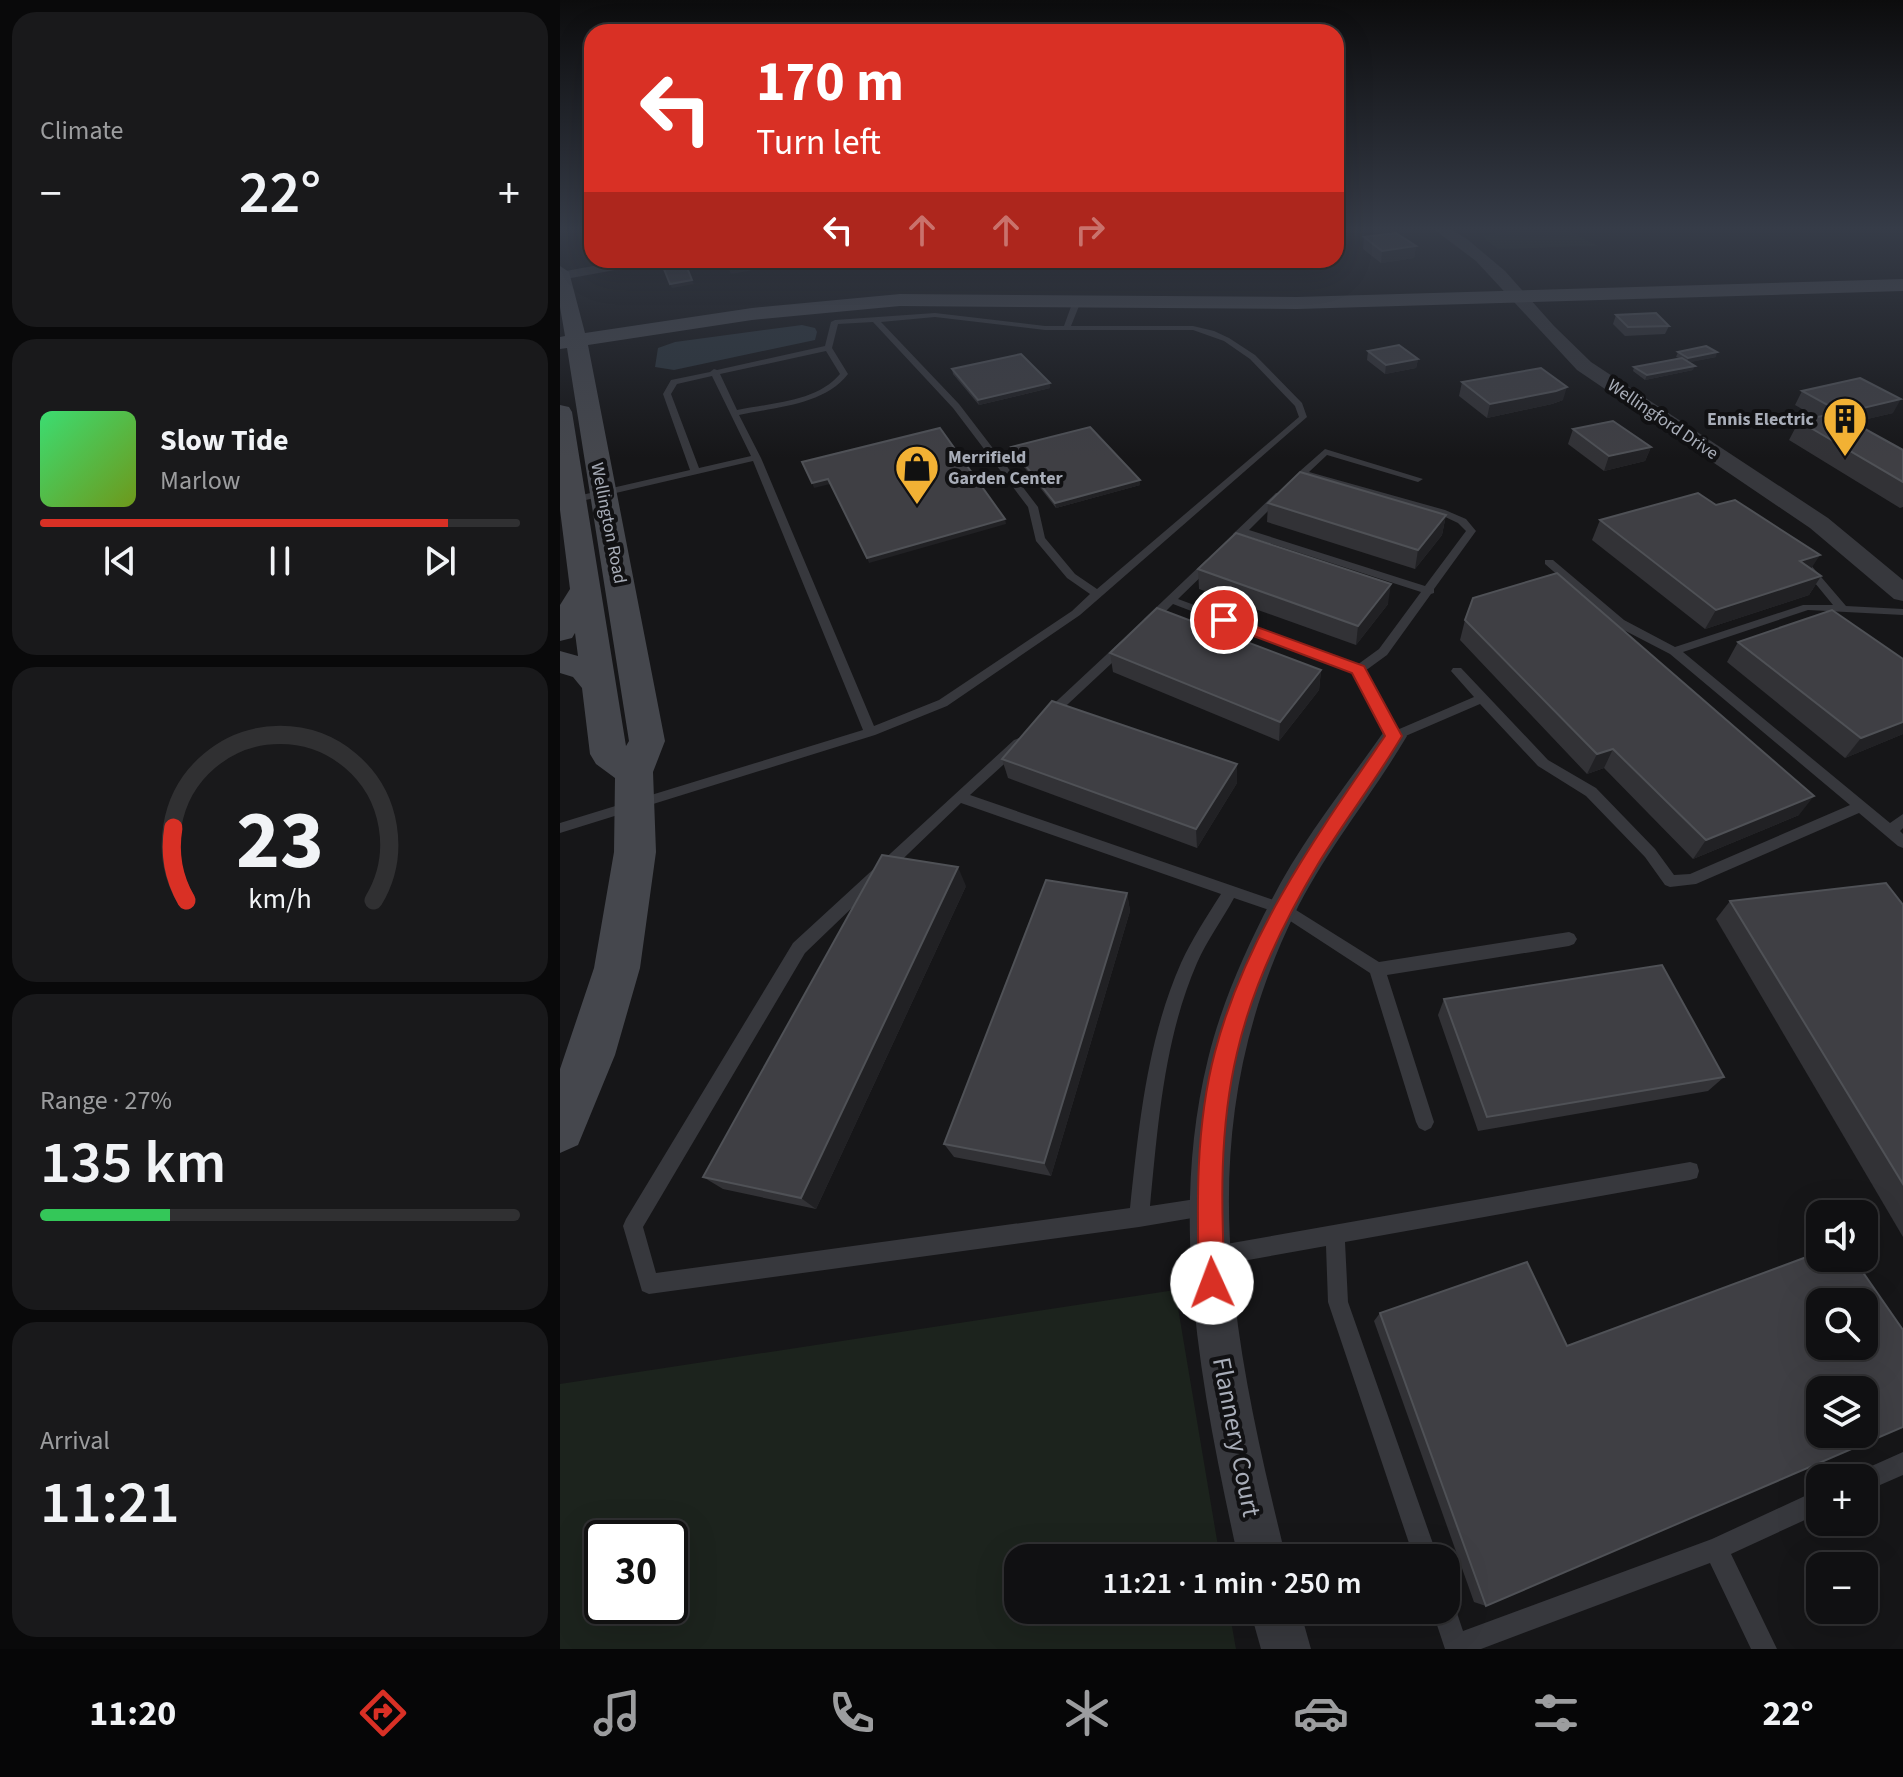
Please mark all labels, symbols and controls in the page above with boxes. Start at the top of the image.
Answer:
text: 170 m [756,43,904,122]
icon: left [624,56,728,160]
text: Climate [40,112,124,149]
text: Turn left [756,117,881,168]
text: 22° [239,151,321,236]
text: − [40,163,62,226]
text: + [498,163,520,226]
icon: left [816,208,860,252]
icon: ahead [900,208,944,252]
icon: ahead [984,208,1028,252]
icon: right [1068,208,1112,252]
street label: Wellingford Drive [1602,373,1723,466]
building icon: Ennis Electric [1821,395,1869,458]
place label: Ennis Electric [1707,407,1815,432]
text: Slow Tide [160,419,289,462]
shop icon: Merrifield Garden Center [893,443,941,506]
place label: Merrifield Garden Center [948,445,1063,491]
street label: Wellington Road [584,460,633,586]
text: Marlow [160,462,240,499]
icon: previous [98,539,142,583]
icon: pause [258,539,302,583]
icon: next [418,539,462,583]
pin [1190,586,1258,654]
icon: arrive [1202,598,1246,642]
text: 23 [236,781,324,899]
text: km/h [248,879,312,919]
text: Range · 27% [40,1082,172,1119]
text: 135 km [40,1121,226,1206]
map controls [1806,1200,1878,1624]
button: sound [1806,1200,1878,1272]
position arrow [1170,1241,1254,1325]
button: search [1806,1288,1878,1360]
street label: Flannery Court [1203,1354,1270,1520]
button: layers [1806,1376,1878,1448]
text: Arrival [40,1422,110,1459]
text: 11:21 [40,1461,180,1546]
button: + [1806,1464,1878,1536]
speed limit sign: 30 [584,1520,688,1624]
button: − [1806,1552,1878,1624]
text: 11:21 · 1 min · 250 m [1102,1562,1362,1605]
icon: directions [355,1685,411,1741]
icon: music [589,1685,645,1741]
icon: phone [824,1685,880,1741]
icon: climate [1059,1685,1115,1741]
icon: car [1293,1685,1349,1741]
icon: filters [1528,1685,1584,1741]
text: 11:20 [89,1688,176,1739]
text: 22° [1763,1688,1814,1739]

